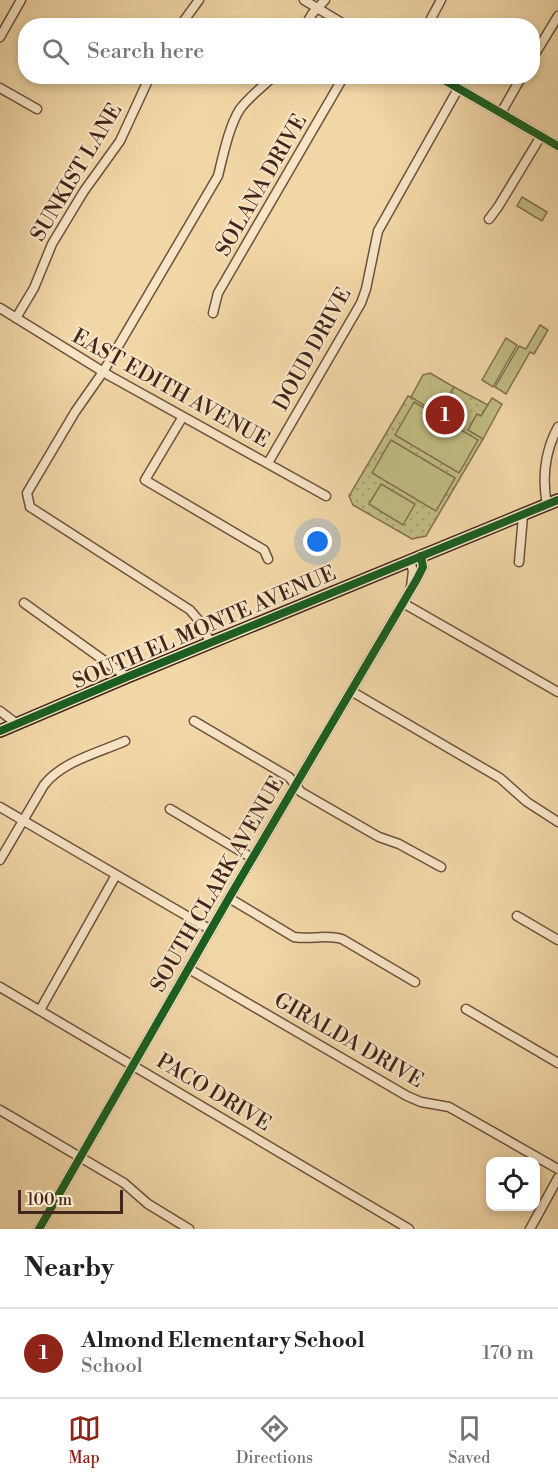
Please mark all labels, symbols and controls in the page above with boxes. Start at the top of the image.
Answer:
search box [18,18,540,84]
icon: search [39,35,72,68]
text: Search here [87,38,204,65]
street label: SUNKIST LANE [25,99,128,246]
street label: SOLANA DRIVE [211,110,313,261]
street label: DOUD DRIVE [268,283,357,416]
street label: EAST EDITH AVENUE [67,324,274,454]
pin: 1 [426,392,464,438]
your location [303,527,332,556]
street label: SOUTH EL MONTE AVENUE [69,561,340,695]
street label: SOUTH CLARK AVENUE [145,772,290,997]
street label: GIRALDA DRIVE [269,988,428,1094]
street label: PACO DRIVE [151,1048,276,1137]
map controls [486,1157,540,1211]
button: locate [486,1157,540,1211]
scale bar [18,1187,123,1214]
text: 100 m [27,1190,72,1210]
text: Nearby [24,1252,114,1284]
text: Almond Elementary School [81,1327,365,1354]
text: 1 [39,1341,48,1366]
text: 170 m [482,1341,534,1366]
text: School [81,1354,143,1379]
tab: Map [68,1412,101,1468]
tab: Directions [236,1412,313,1468]
tab: Saved [448,1412,490,1468]

